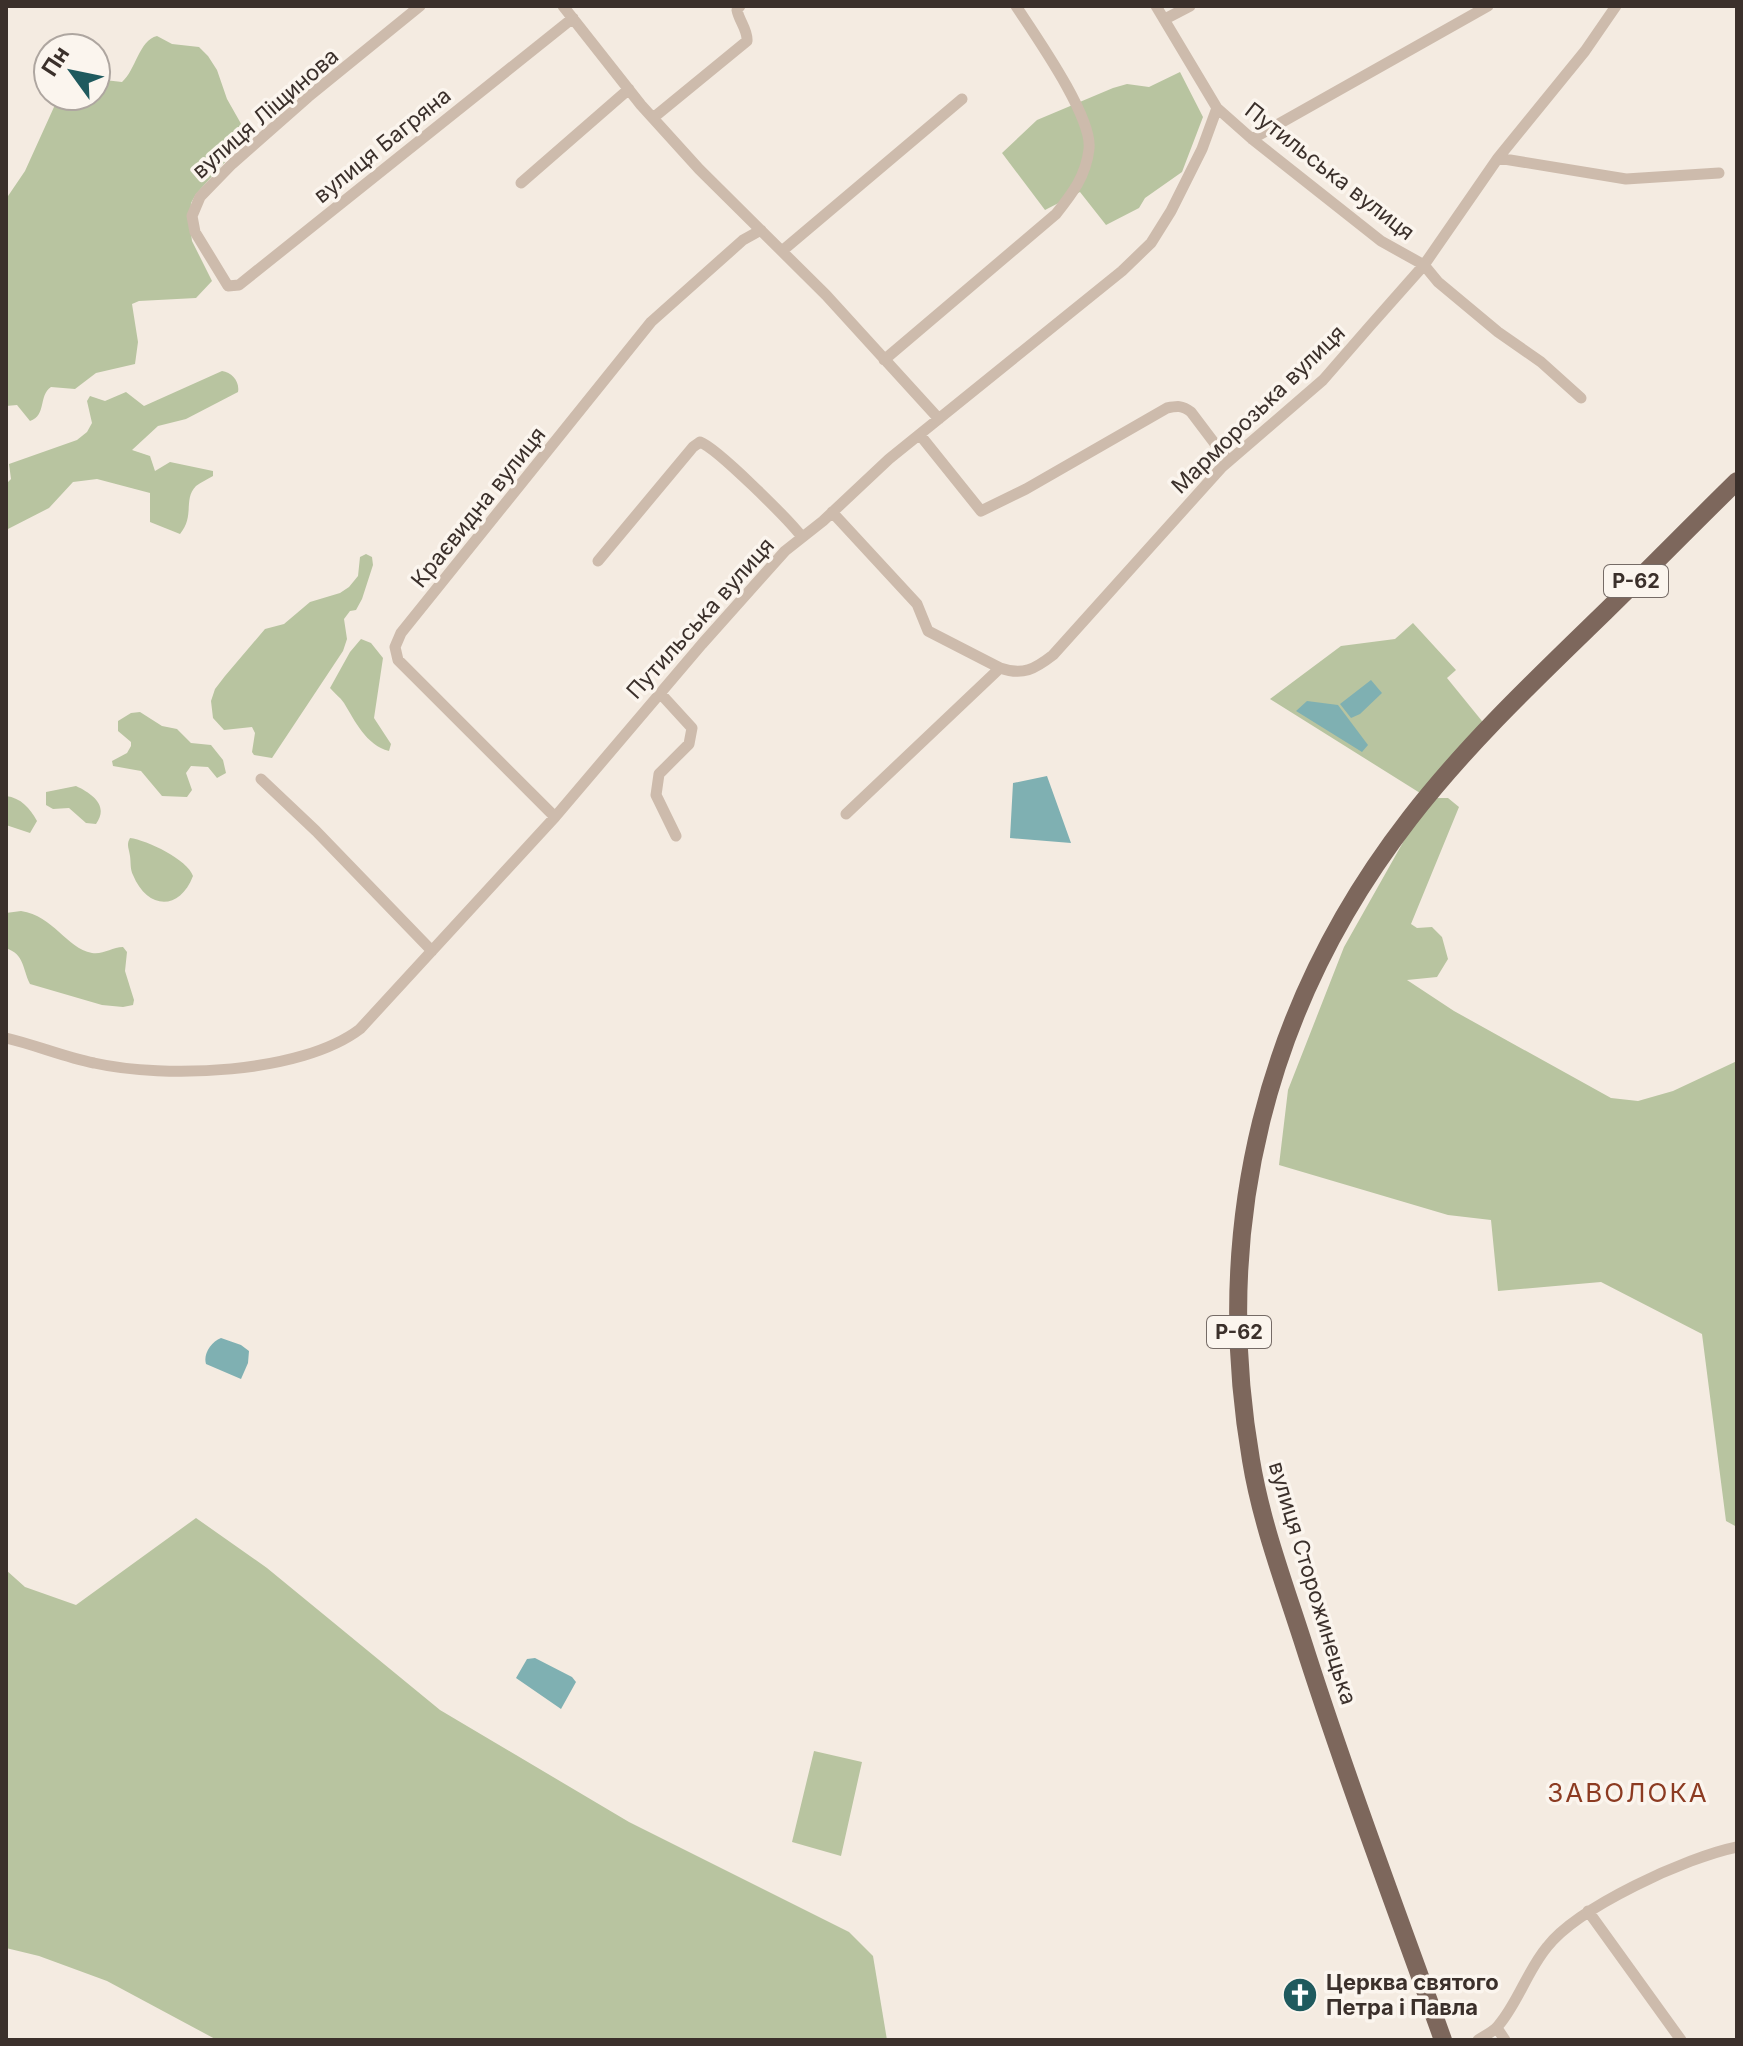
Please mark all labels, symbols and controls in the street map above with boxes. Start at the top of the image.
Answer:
north arrow [32,32,112,112]
text: Пн [36,41,74,81]
street label: вулиця Ліщинова [187,42,343,184]
street label: вулиця Багряна [308,82,456,208]
street label: Путильська вулиця [1240,97,1420,245]
street label: Марморозька вулиця [1166,319,1350,499]
street label: Краєвидна вулиця [405,422,551,592]
street label: Путильська вулиця [621,532,779,704]
road number: Р-62 [1604,565,1668,597]
road number: Р-62 [1207,1316,1271,1348]
street label: вулиця Сторожинецька [1264,1458,1362,1708]
district label: ЗАВОЛОКА [1547,1777,1709,1808]
place label: Церква святого Петра і Павла [1326,1969,1499,2020]
church icon: Церква святого Петра і Павла [1281,1976,1319,2014]

